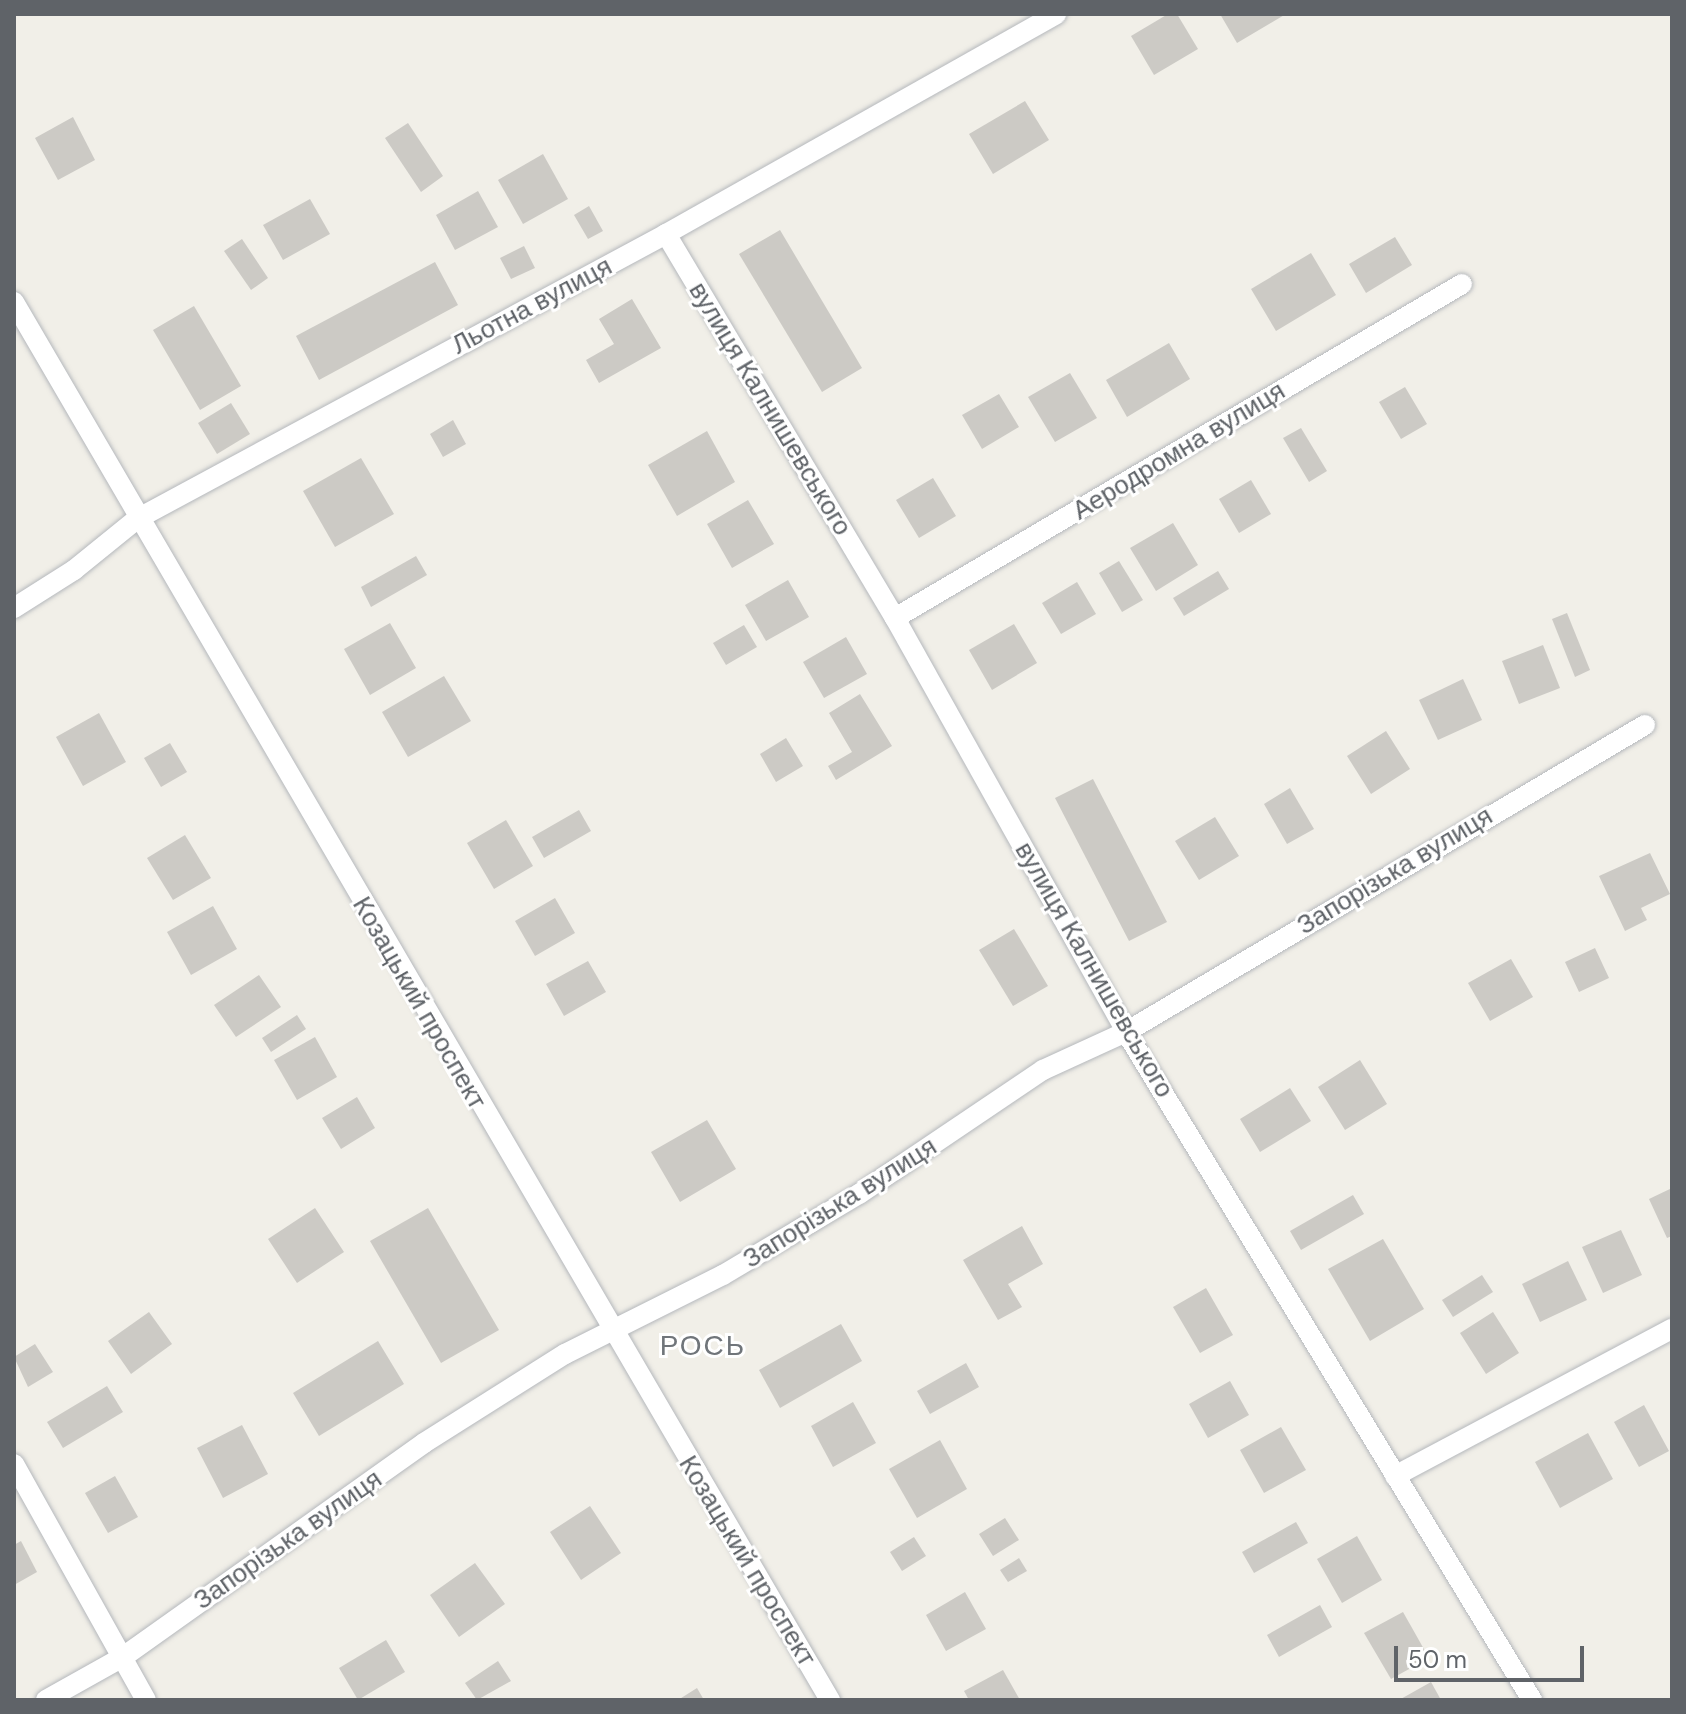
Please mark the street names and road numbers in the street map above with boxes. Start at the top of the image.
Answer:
street label: Льотна вулиця [447,251,617,361]
street label: вулиця Калнишевського [682,277,858,541]
street label: Аеродромна вулиця [1067,375,1291,527]
street label: Запорізька вулиця [1292,800,1498,942]
street label: вулиця Калнишевського [1008,837,1180,1103]
street label: Козацький проспект [346,891,492,1115]
street label: Запорізька вулиця [738,1131,942,1275]
street label: Козацький проспект [672,1450,822,1672]
street label: Запорізька вулиця [188,1464,388,1616]

